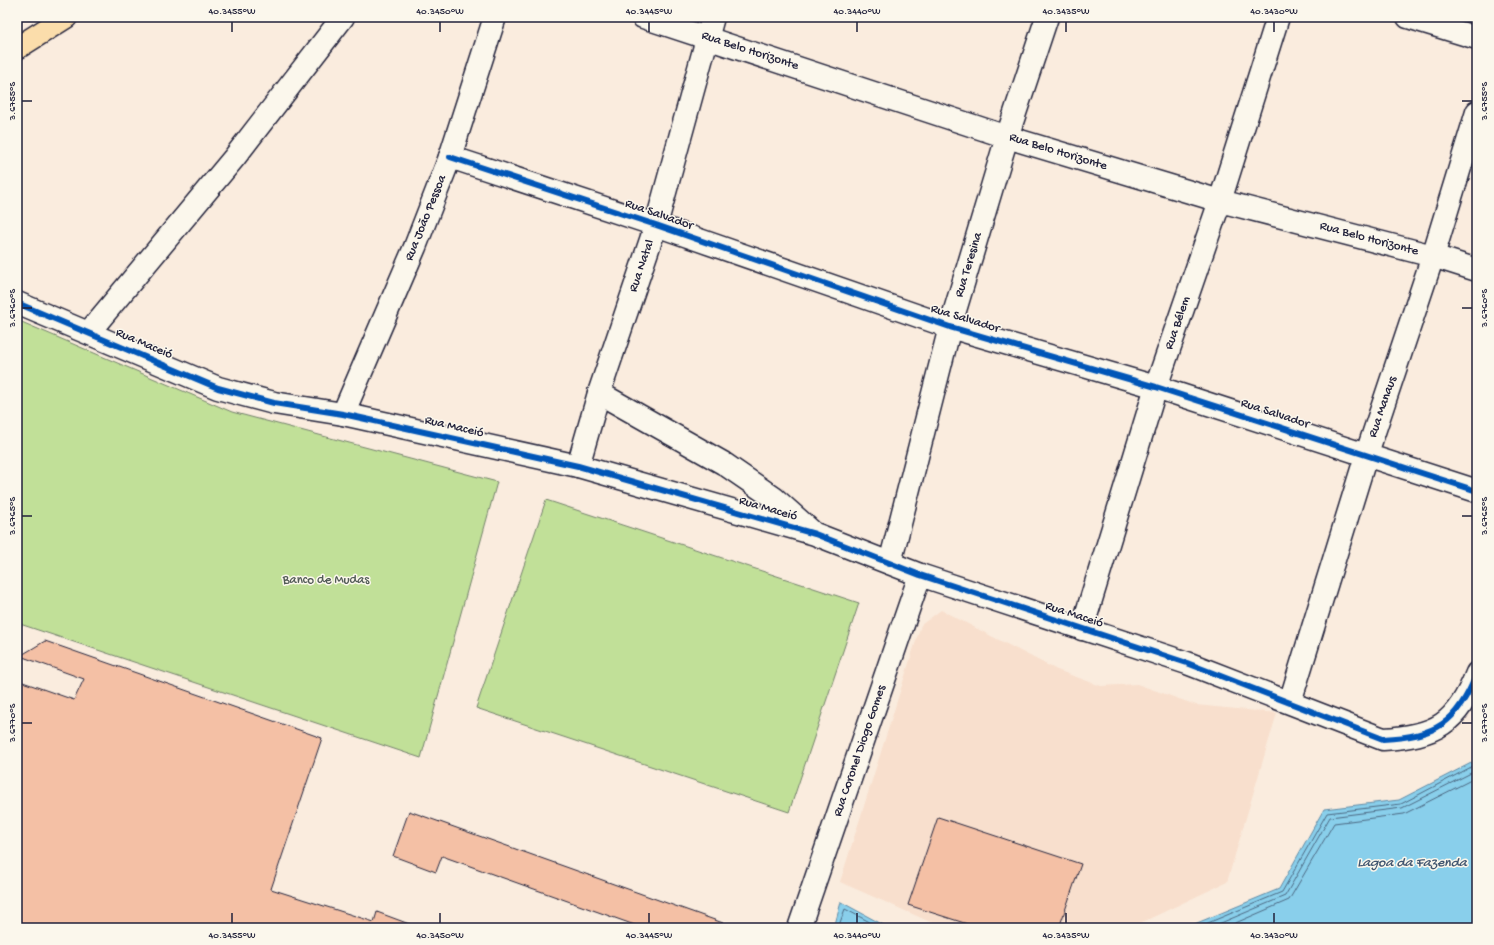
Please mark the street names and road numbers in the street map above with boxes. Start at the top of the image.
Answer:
street label: Rua Belo Horizonte [699,28,801,74]
street label: Rua Belo Horizonte [1007,130,1109,174]
street label: Rua João Pessoa [402,172,450,263]
street label: Rua Salvador [623,196,696,234]
street label: Rua Belo Horizonte [1318,219,1420,259]
street label: Rua Teresina [952,230,986,299]
street label: Rua Natal [626,238,658,294]
street label: Rua Bélem [1162,294,1194,352]
street label: Rua Salvador [929,301,1003,337]
street label: Rua Maceió [113,325,175,363]
street label: Rua Manaus [1366,373,1401,440]
street label: Rua Salvador [1239,396,1313,433]
street label: Rua Maceió [423,413,485,441]
street label: Rua Maceió [737,494,799,525]
street label: Rua Maceió [1043,599,1105,632]
street label: Rua Coronel Diogo Gomes [830,682,890,819]

